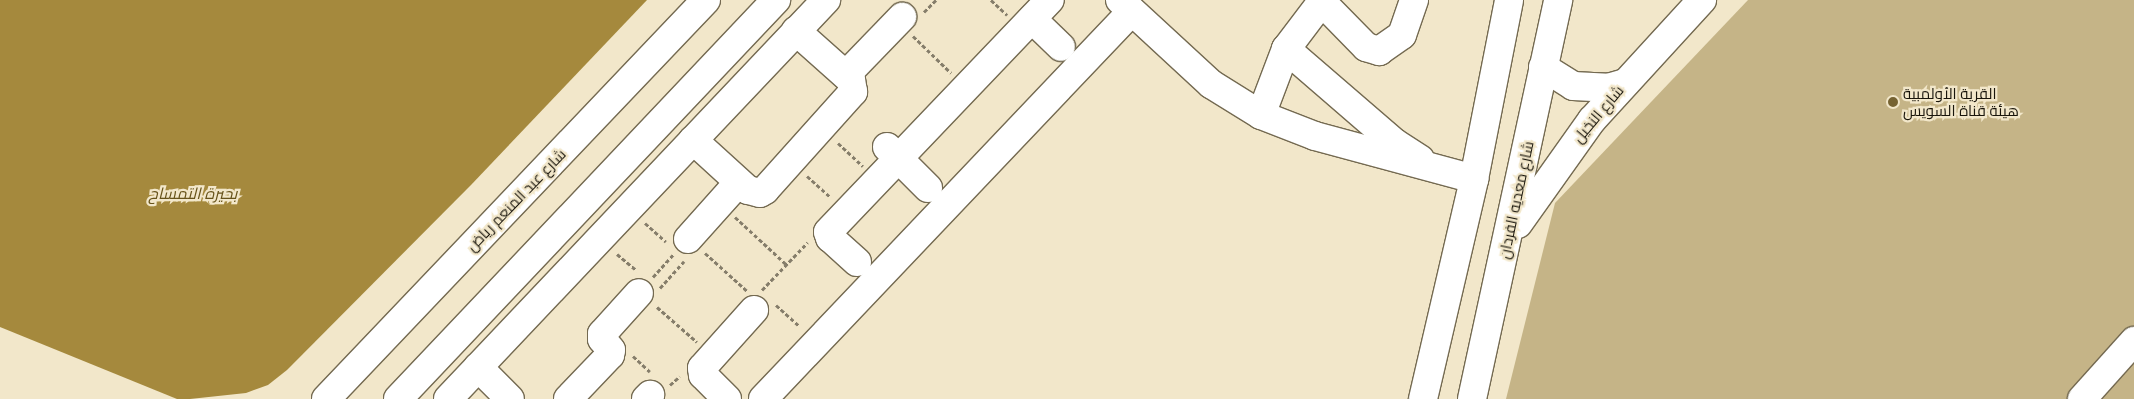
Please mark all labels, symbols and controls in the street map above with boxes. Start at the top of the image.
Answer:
street label: شارع النخيل [1569,82,1627,146]
place label: القرية الأولمبية هيئة قناة السويس [1903,84,2019,119]
marker: القرية الأولمبية هيئة قناة السويس [1887,96,1899,108]
street label: شارع معديه الفردان [1495,139,1537,261]
street label: شارع عبد المنعم رياض [463,145,569,255]
water label: بحيرة التمساح [149,183,237,203]

